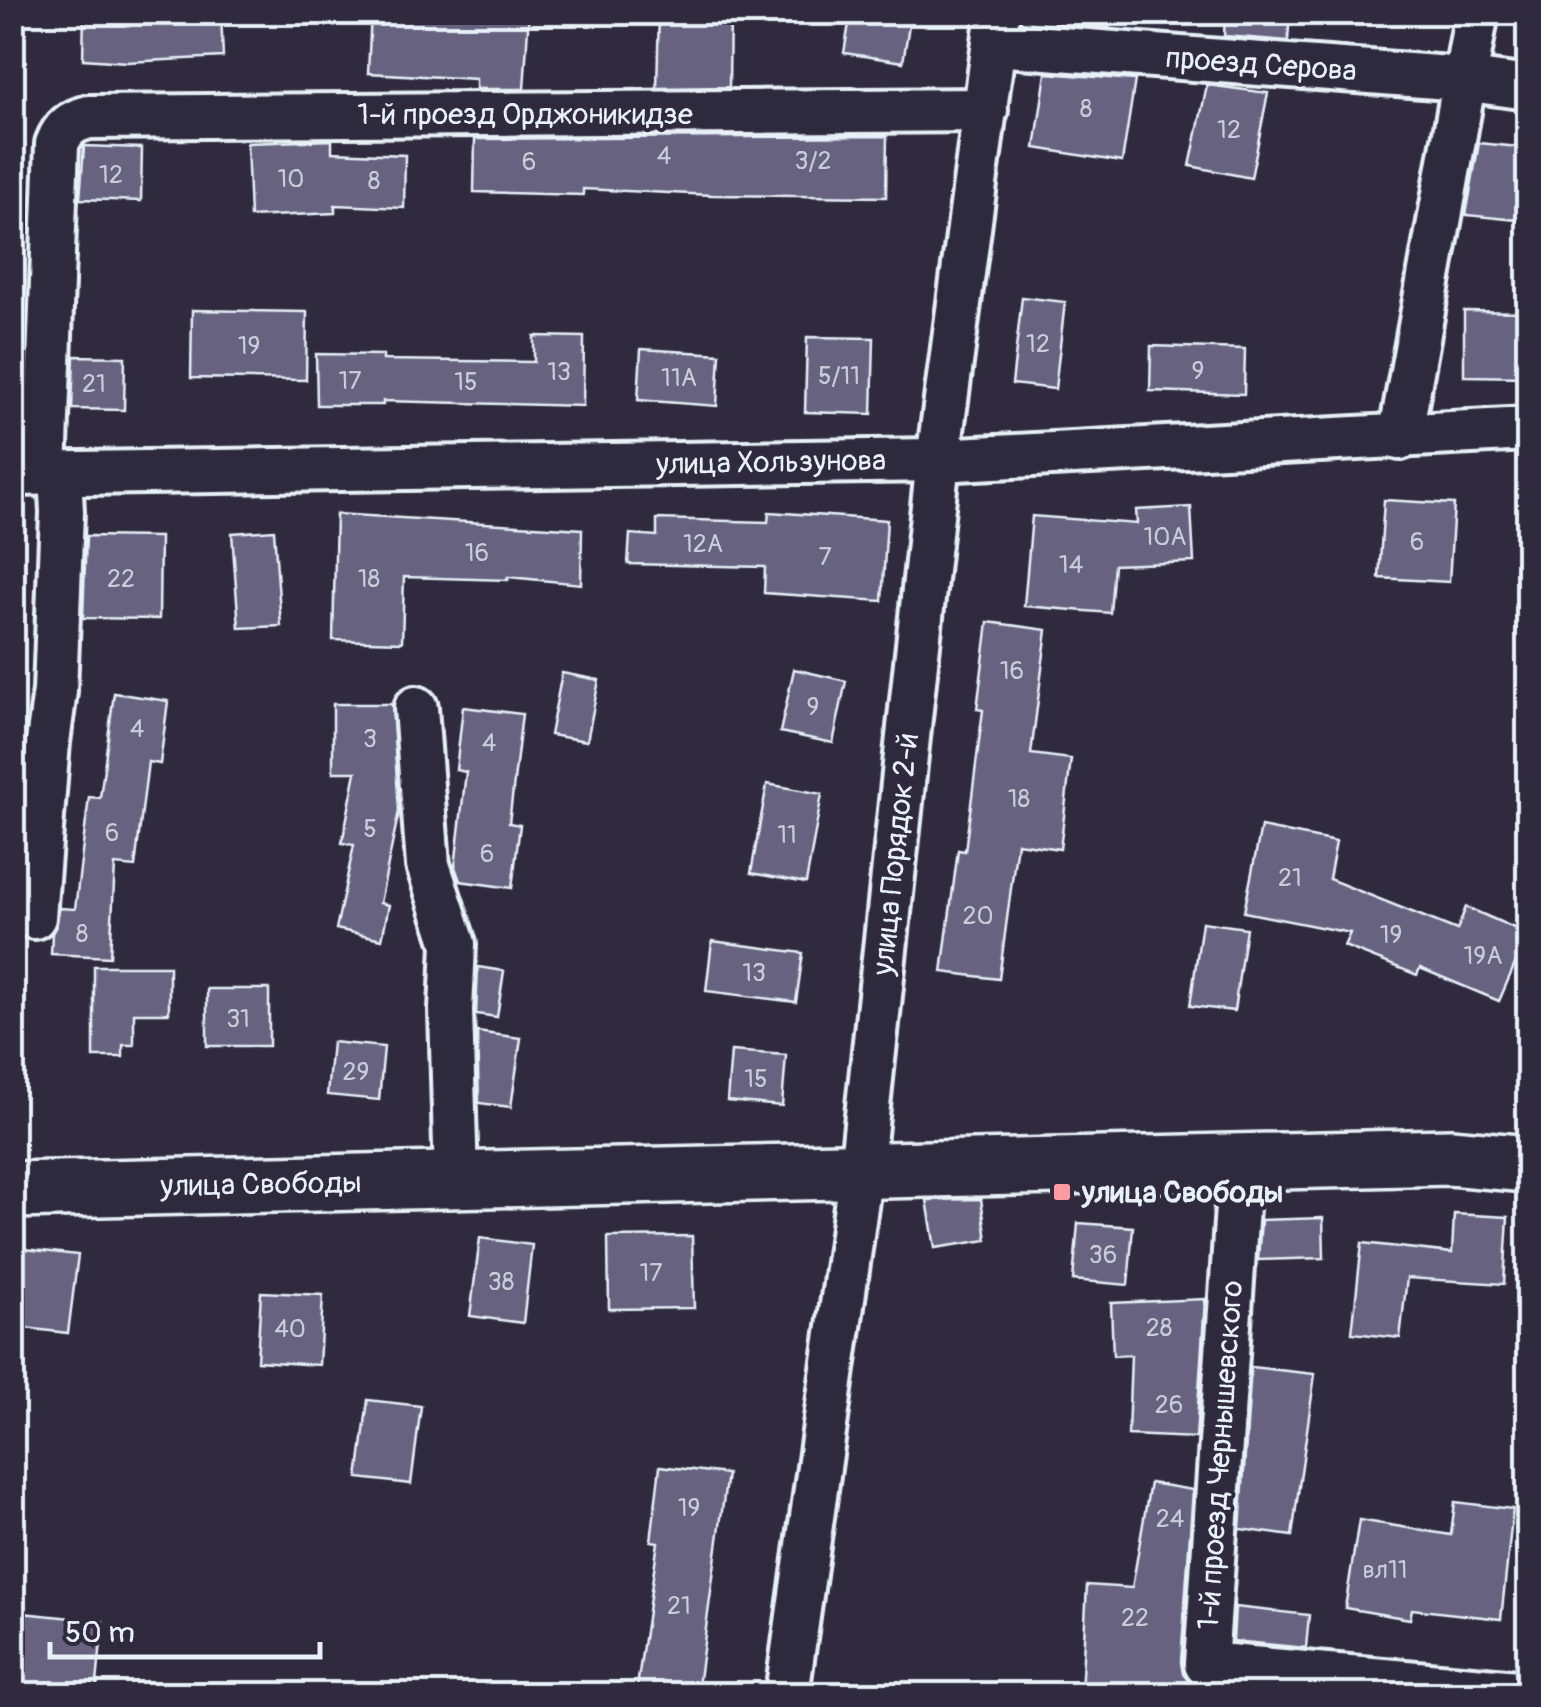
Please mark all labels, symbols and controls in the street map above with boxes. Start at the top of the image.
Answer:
street label: проезд Серова [1164,39,1358,90]
house number: 8 [1080,94,1092,125]
street label: 1-й проезд Орджоникидзе [357,96,693,133]
house number: 12 [1217,115,1241,146]
house number: 4 [657,141,671,172]
house number: 3/2 [795,146,831,177]
house number: 6 [522,147,536,178]
house number: 12 [99,160,123,191]
house number: 10 [278,164,304,195]
house number: 8 [368,166,380,197]
house number: 12 [1026,329,1050,360]
house number: 19 [238,331,260,362]
house number: 9 [1192,356,1204,387]
house number: 13 [547,357,571,388]
house number: 5/11 [818,361,860,392]
house number: 11А [661,363,697,394]
house number: 17 [338,366,362,397]
house number: 15 [454,367,478,398]
house number: 21 [82,369,106,400]
street label: улица Хользунова [655,442,886,483]
house number: 10А [1143,522,1187,553]
house number: 6 [1410,527,1424,558]
house number: 12А [683,529,723,560]
house number: 16 [465,538,489,569]
house number: 7 [818,542,832,573]
house number: 14 [1059,550,1083,581]
house number: 22 [107,564,135,595]
house number: 18 [358,564,380,595]
house number: 16 [1000,656,1024,687]
house number: 9 [807,692,819,723]
house number: 4 [130,714,144,745]
house number: 3 [363,724,377,755]
house number: 4 [482,728,496,759]
street label: улица Порядок 2-й [864,731,927,978]
house number: 18 [1008,784,1030,815]
house number: 5 [363,814,377,845]
house number: 6 [105,818,119,849]
house number: 11 [777,820,797,851]
house number: 6 [480,839,494,870]
house number: 21 [1278,863,1302,894]
house number: 20 [962,901,994,932]
house number: 8 [76,919,88,950]
house number: 19 [1380,920,1402,951]
house number: 19А [1464,941,1502,972]
house number: 13 [742,958,766,989]
house number: 31 [226,1004,250,1035]
house number: 29 [343,1057,369,1088]
house number: 15 [744,1064,768,1095]
street label: улица Свободы [159,1164,362,1205]
place label: улица Свободы [1081,1174,1283,1211]
marker: улица Свободы [1051,1181,1073,1203]
house number: 36 [1089,1240,1117,1271]
house number: 17 [639,1258,663,1289]
house number: 38 [488,1267,514,1298]
street label: 1-й проезд Чернышевского [1190,1279,1251,1631]
house number: 28 [1146,1313,1172,1344]
house number: 40 [274,1314,306,1345]
house number: 26 [1155,1390,1183,1421]
house number: 19 [678,1493,700,1524]
house number: 24 [1156,1504,1184,1535]
house number: вл11 [1362,1555,1408,1586]
house number: 21 [667,1591,691,1622]
scale bar [50,1597,320,1659]
house number: 22 [1121,1603,1149,1634]
text: 50 m [65,1614,135,1651]

